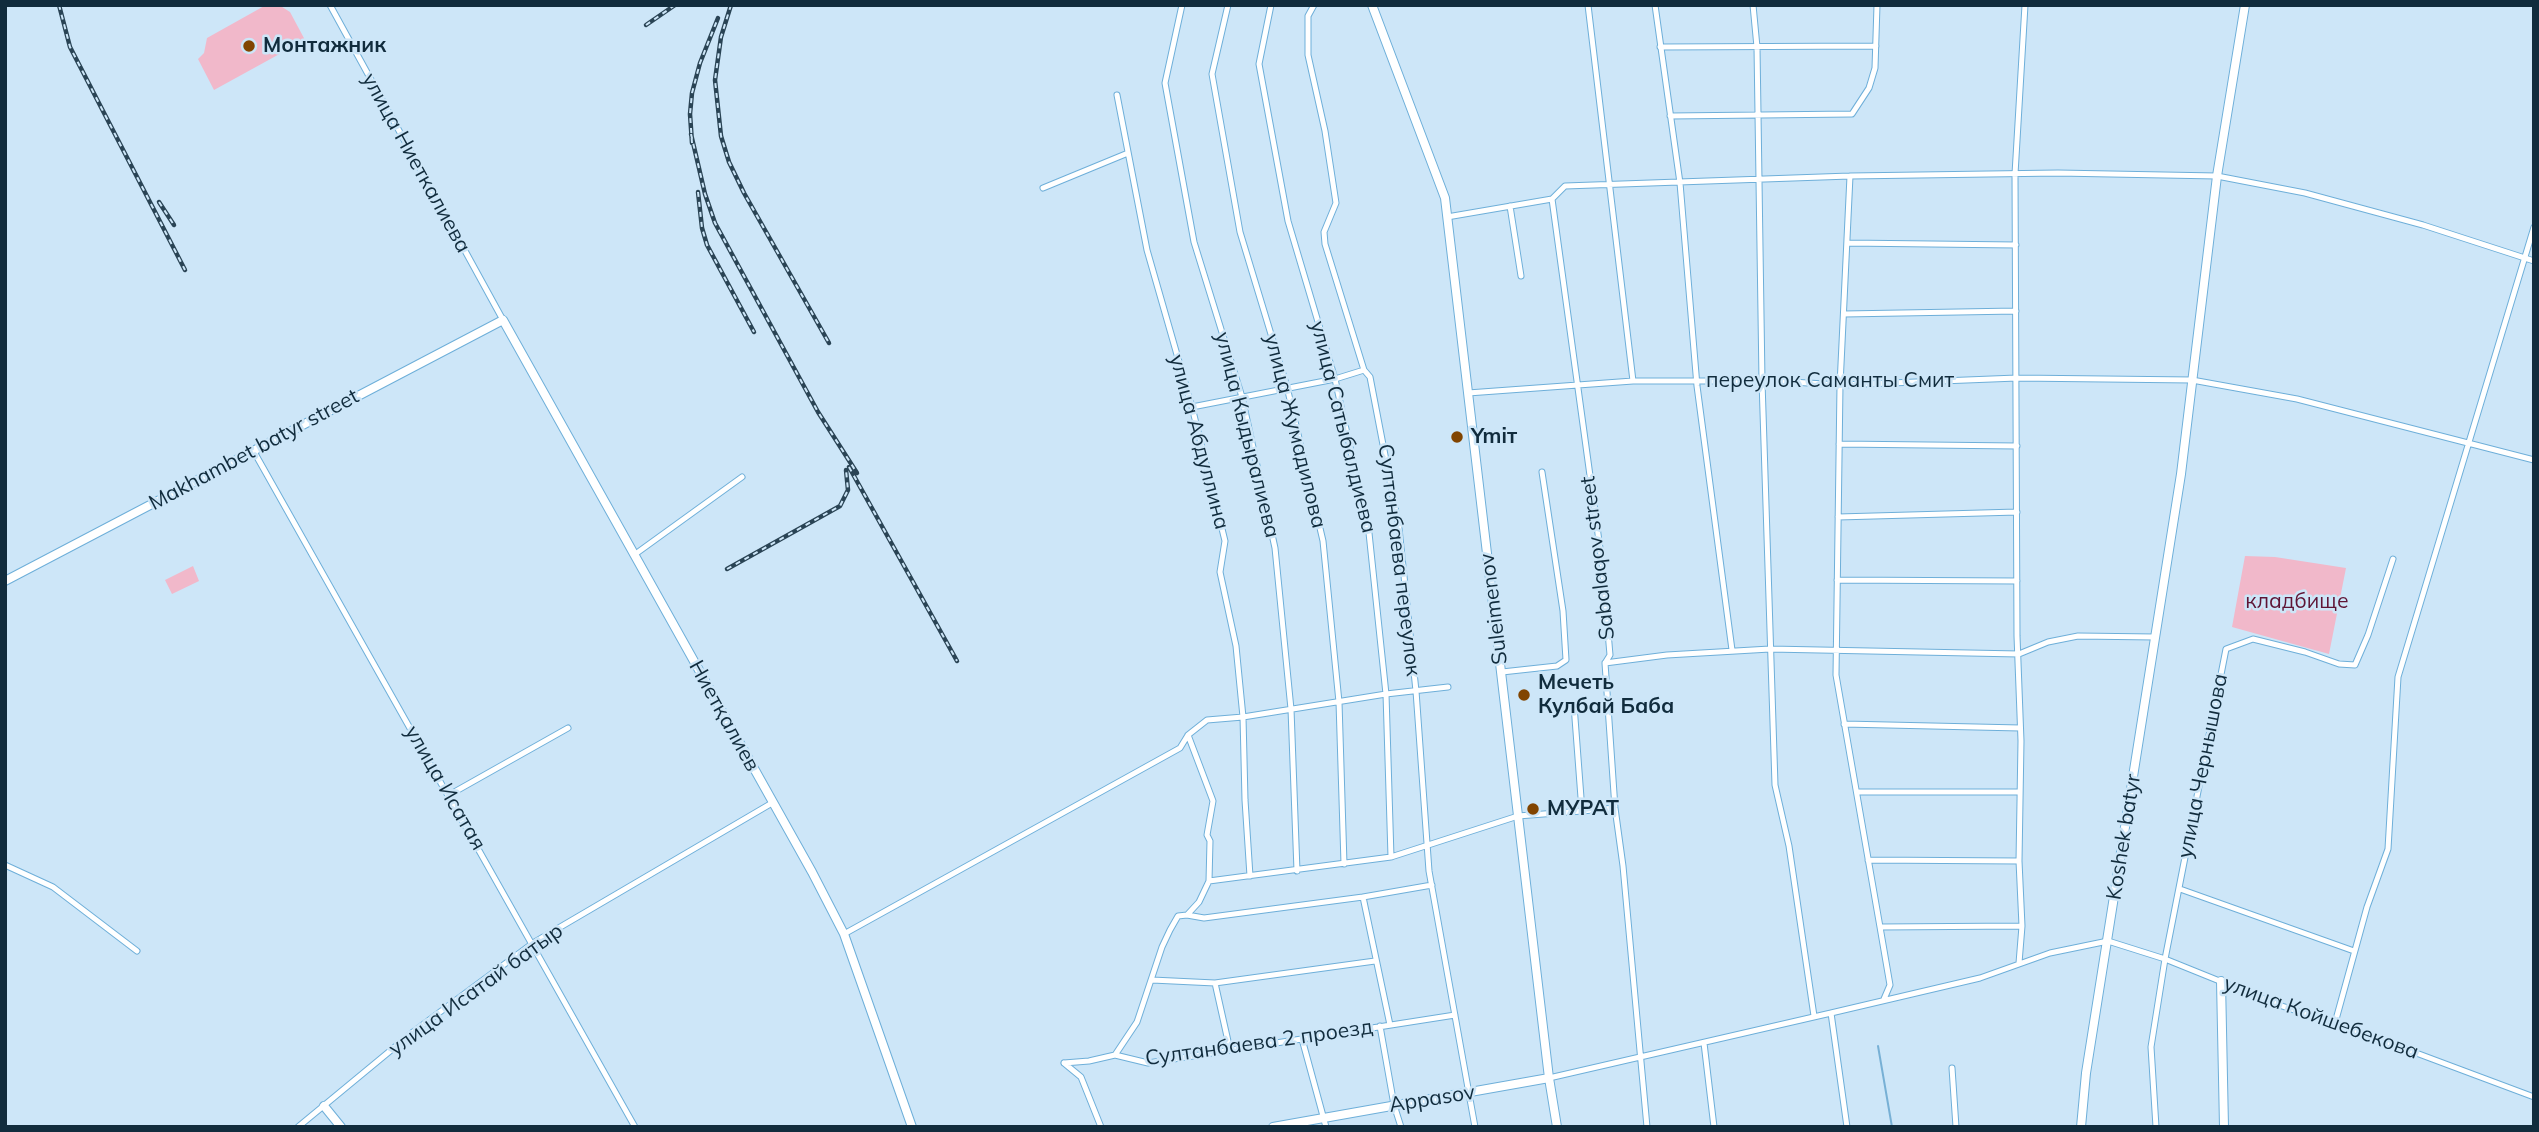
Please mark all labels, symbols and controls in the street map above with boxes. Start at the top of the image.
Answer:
place label: Монтажник [263,33,386,59]
marker: Монтажник [241,38,257,54]
street label: улица Ниеткалиева [356,69,476,257]
street label: улица Сатыбалдиева [1304,318,1382,536]
street label: улица Кыдыралиева [1209,330,1285,540]
street label: улица Жумадилова [1259,331,1331,531]
street label: улица Абдуллина [1164,352,1234,532]
street label: переулок Саманты Смит [1706,368,1954,394]
street label: Makhambet batyr street [145,384,363,516]
place label: Ymiт [1471,424,1517,450]
marker: Ymiт [1449,429,1465,445]
street label: Султанбаева переулок [1372,443,1426,677]
street label: Sabalaqov street [1575,475,1621,641]
street label: Suleimenov [1475,552,1513,666]
park label: кладбище [2245,589,2349,615]
street label: Ниетқалиев [683,656,765,776]
place label: Мечеть Кулбай Баба [1538,670,1674,720]
street label: улица Чернышова [2173,671,2233,861]
marker: Мечеть Кулбай Баба [1516,687,1532,703]
street label: улица Исатая [399,721,491,855]
street label: Koshek batyr [2102,772,2146,902]
place label: МУРАТ [1547,796,1619,822]
marker: МУРАТ [1525,801,1541,817]
street label: улица Исатай батыр [384,918,568,1062]
street label: улица Койшебекова [2220,971,2422,1065]
street label: Султанбаева 2 проезд [1144,1015,1374,1071]
street label: Appasov [1387,1080,1477,1118]

